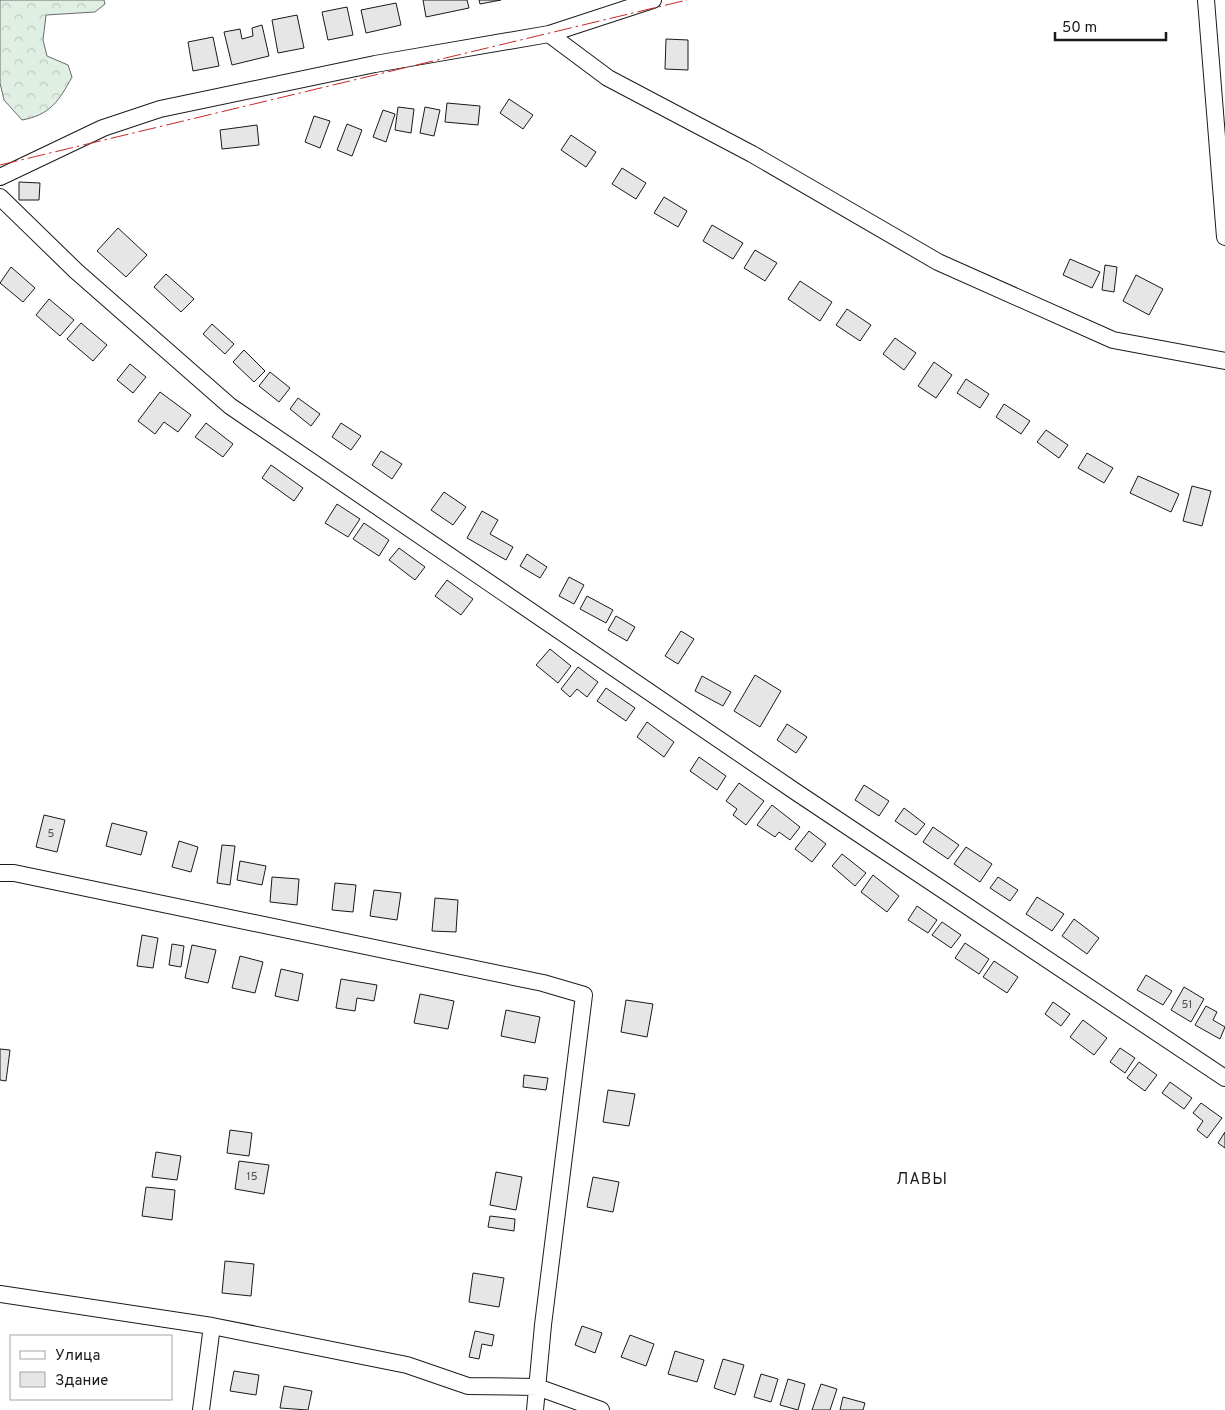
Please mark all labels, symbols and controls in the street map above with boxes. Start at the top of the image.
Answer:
scale bar [1055,10,1166,42]
text: 50 m [1062,19,1097,38]
house number: 5 [48,827,55,841]
house number: 51 [1182,998,1192,1012]
house number: 15 [247,1170,258,1184]
district label: ЛАВЫ [896,1170,948,1190]
legend [10,1335,172,1400]
text: Улица [55,1347,100,1366]
text: Здание [55,1372,108,1391]

